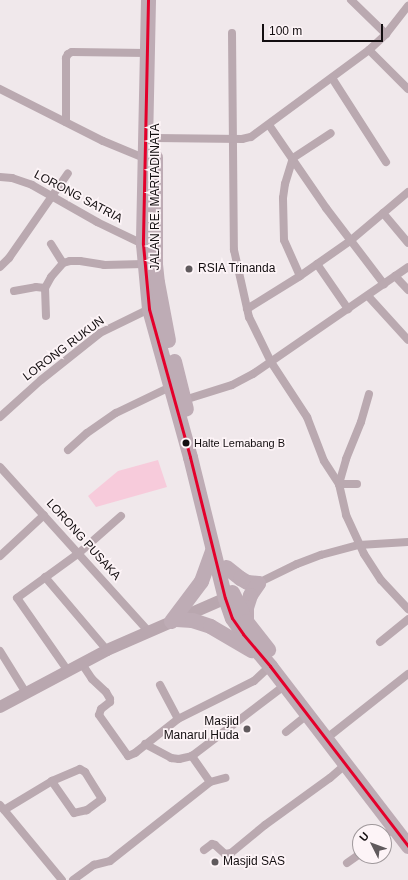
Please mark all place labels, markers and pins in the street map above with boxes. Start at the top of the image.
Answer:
place label: RSIA Trinanda [198,262,276,276]
marker: RSIA Trinanda [183,263,195,275]
place label: Halte Lemabang B [194,436,285,450]
marker: Halte Lemabang B [181,438,191,448]
place label: Masjid Manarul Huda [164,715,239,743]
marker: Masjid Manarul Huda [242,724,252,734]
place label: Masjid SAS [223,855,285,869]
marker: Masjid SAS [210,857,220,867]

